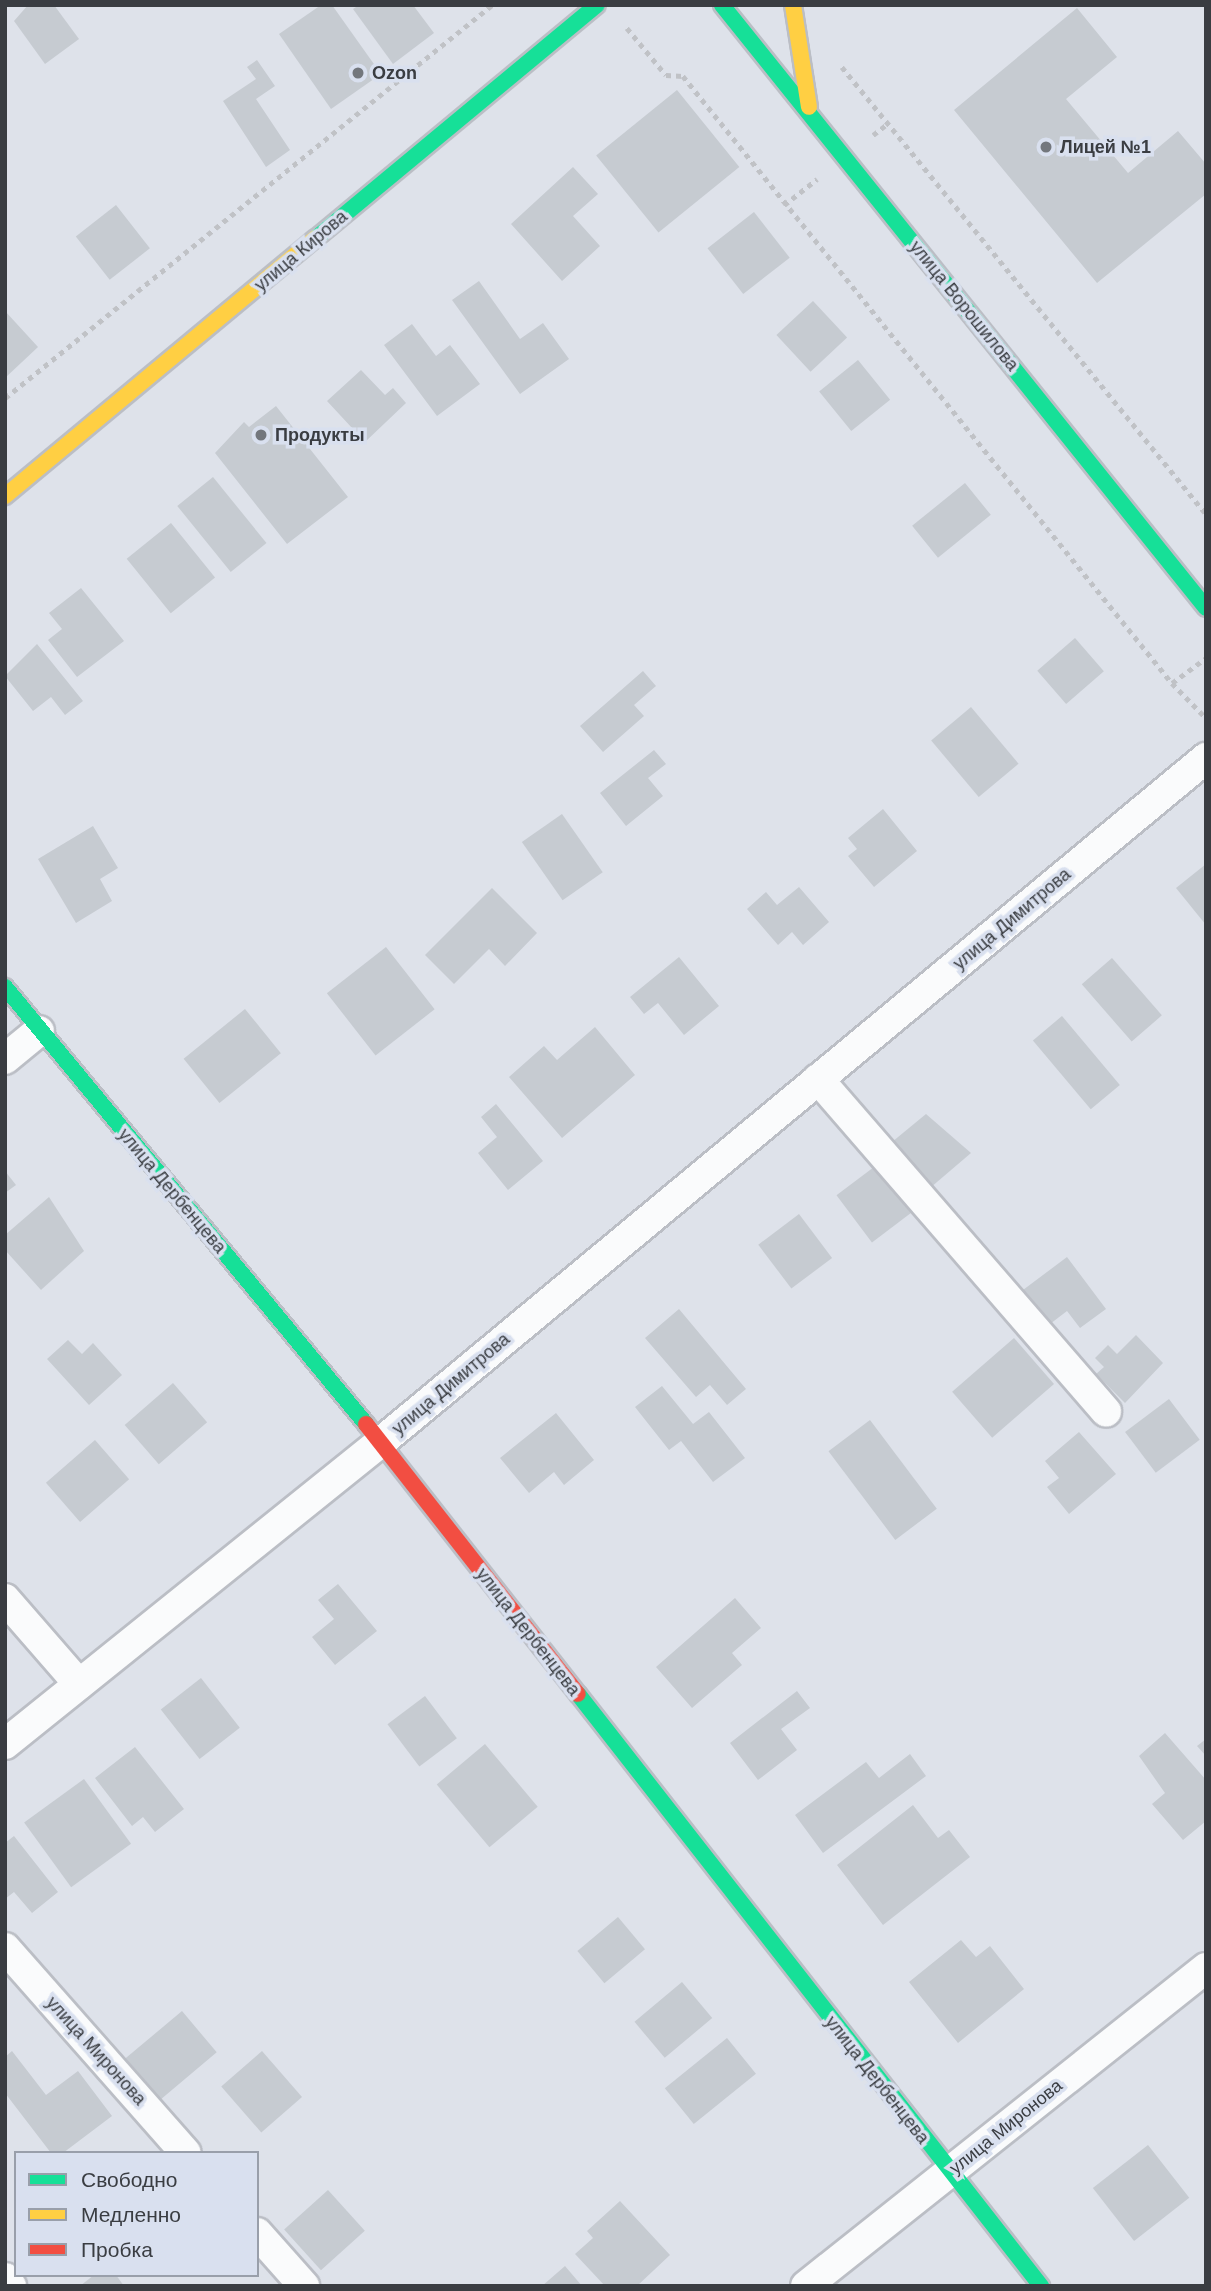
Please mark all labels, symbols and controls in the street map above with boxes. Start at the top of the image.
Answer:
place label: Ozon [372,62,417,84]
marker: Ozon [350,65,366,81]
place label: Лицей №1 [1060,136,1151,158]
marker: Лицей №1 [1038,139,1054,155]
street label: улица Кирова [250,206,352,296]
street label: улица Ворошилова [905,237,1023,375]
place label: Продукты [275,424,365,446]
marker: Продукты [253,427,269,443]
street label: улица Димитрова [949,864,1075,974]
street label: улица Дербенцева [114,1124,230,1258]
street label: улица Димитрова [388,1329,514,1439]
street label: улица Дербенцева [471,1564,585,1700]
street label: улица Миронова [42,1992,150,2110]
street label: улица Дербенцева [820,2012,934,2148]
street label: улица Миронова [945,2075,1067,2179]
legend [14,2151,259,2277]
text: Свободно [81,2168,178,2191]
text: Медленно [81,2203,181,2226]
text: Пробка [81,2238,153,2261]

